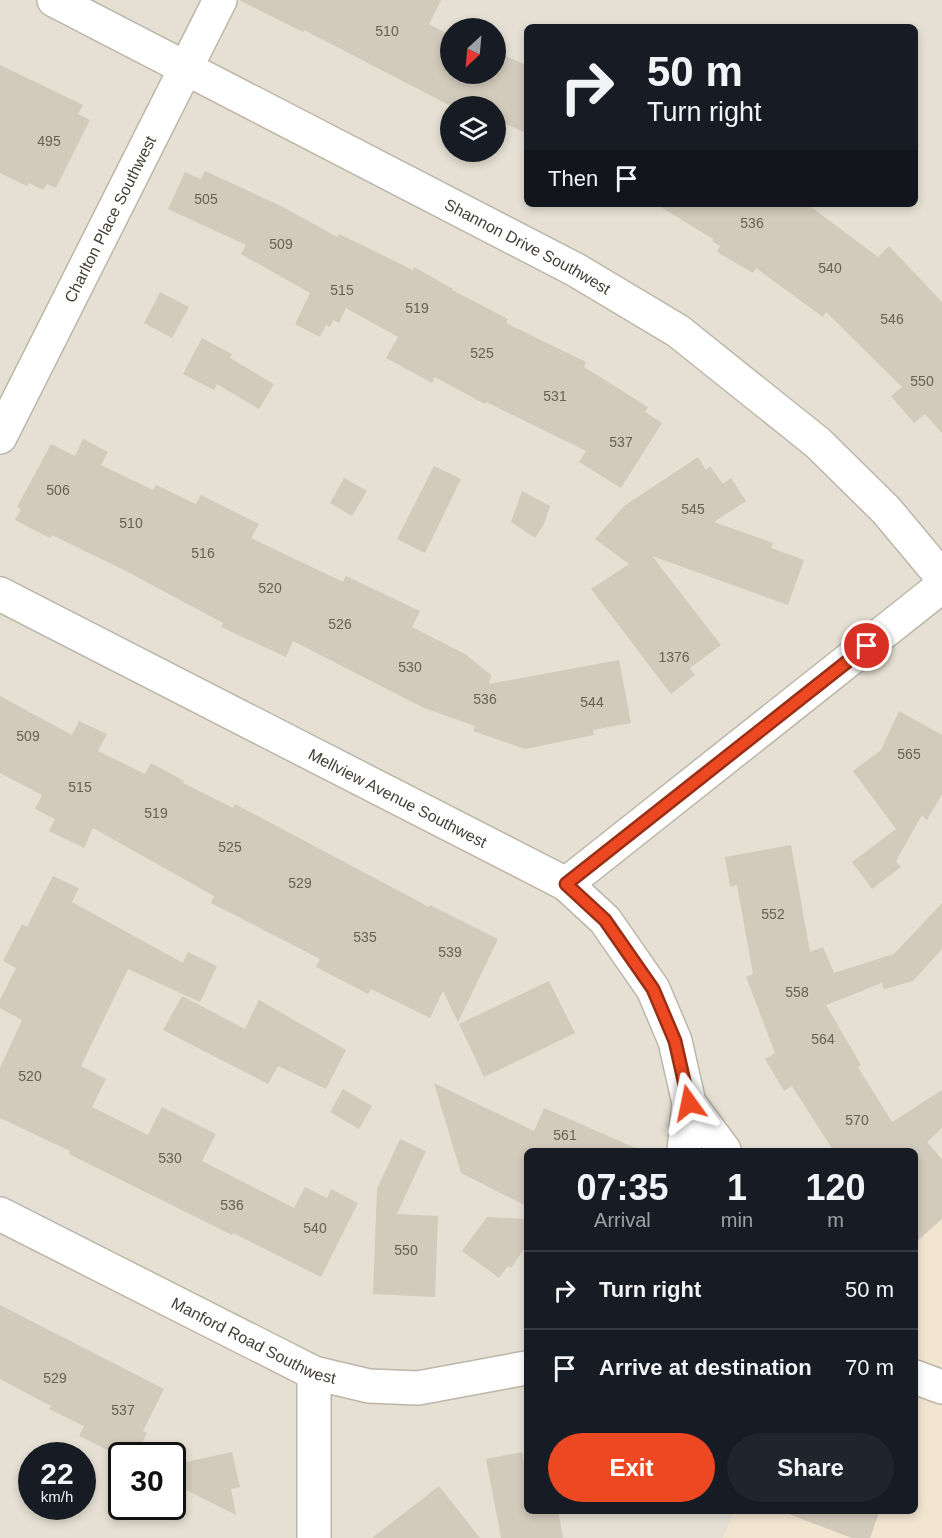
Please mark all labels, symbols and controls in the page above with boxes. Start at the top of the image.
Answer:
north arrow [440,18,506,84]
map controls [440,18,506,162]
house number: 510 [375,23,399,39]
icon: right [548,48,626,126]
text: 50 m [647,48,743,95]
button: layers [440,96,506,162]
text: Turn right [647,97,762,127]
house number: 495 [37,133,61,149]
street label: Charlton Place Southwest [61,133,159,305]
icon: arrive [610,162,643,195]
text: Then [548,166,598,191]
house number: 505 [194,191,218,207]
street label: Shannon Drive Southwest [442,196,614,298]
house number: 536 [740,215,764,231]
house number: 509 [269,236,293,252]
house number: 540 [818,260,842,276]
house number: 515 [330,282,354,298]
house number: 519 [405,300,429,316]
house number: 546 [880,311,904,327]
house number: 525 [470,345,494,361]
house number: 550 [910,373,934,389]
house number: 531 [543,388,567,404]
house number: 537 [609,434,633,450]
house number: 506 [46,482,70,498]
house number: 545 [681,501,705,517]
house number: 510 [119,515,143,531]
house number: 516 [191,545,215,561]
house number: 520 [258,580,282,596]
house number: 526 [328,616,352,632]
pin [841,620,892,671]
icon: arrive [850,629,883,662]
house number: 1376 [658,649,690,665]
house number: 530 [398,659,422,675]
house number: 536 [473,691,497,707]
house number: 544 [580,694,604,710]
house number: 509 [16,728,40,744]
street label: Mellview Avenue Southwest [306,746,490,851]
house number: 565 [897,746,921,762]
house number: 515 [68,779,92,795]
house number: 519 [144,805,168,821]
house number: 525 [218,839,242,855]
house number: 529 [288,875,312,891]
house number: 552 [761,906,785,922]
house number: 535 [353,929,377,945]
house number: 539 [438,944,462,960]
house number: 558 [785,984,809,1000]
house number: 564 [811,1031,835,1047]
house number: 520 [18,1068,42,1084]
position arrow [657,1071,721,1135]
house number: 570 [845,1112,869,1128]
house number: 561 [553,1127,577,1143]
house number: 530 [158,1150,182,1166]
text: 07:35 [576,1167,668,1208]
text: 1 [727,1167,747,1208]
text: 120 [805,1167,866,1208]
house number: 536 [220,1197,244,1213]
text: Arrival [594,1209,651,1231]
text: min [721,1209,753,1231]
text: m [827,1209,844,1231]
house number: 540 [303,1220,327,1236]
house number: 550 [394,1242,418,1258]
icon: right [548,1274,581,1307]
text: Turn right [599,1277,701,1302]
text: 50 m [845,1277,894,1302]
street label: Manford Road Southwest [169,1294,338,1387]
icon: arrive [548,1352,581,1385]
text: Arrive at destination [599,1355,812,1380]
text: 70 m [845,1355,894,1380]
house number: 529 [43,1370,67,1386]
house number: 537 [111,1402,135,1418]
button: Exit [548,1433,715,1502]
button: Share [727,1433,894,1502]
speed limit sign: 30 [108,1442,186,1520]
text: 22 [40,1457,74,1490]
text: km/h [41,1488,73,1505]

